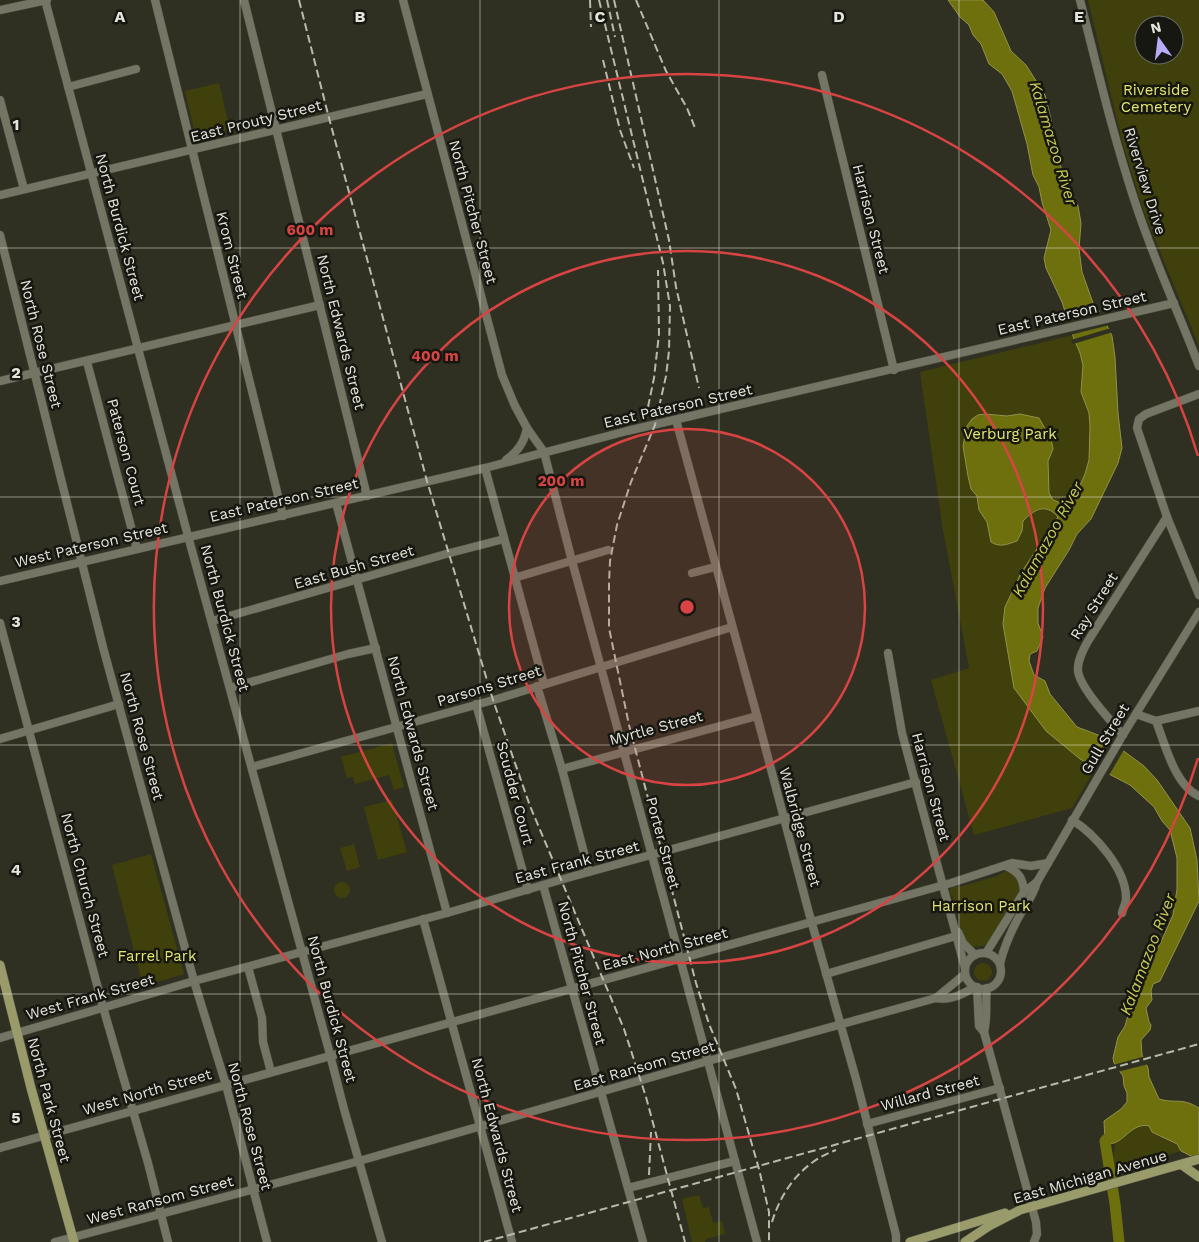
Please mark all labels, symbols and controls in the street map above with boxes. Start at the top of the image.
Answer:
text: A [115,7,126,26]
text: B [355,7,366,26]
text: C [595,7,606,26]
text: D [833,7,845,26]
text: E [1074,7,1084,26]
north arrow [1134,15,1184,65]
text: N [1149,18,1163,36]
water label: Kalamazoo River [1026,79,1082,208]
park label: Riverside Cemetery [1121,81,1191,116]
street label: East Prouty Street [189,96,324,146]
text: 1 [13,115,19,134]
street label: Riverview Drive [1120,125,1170,237]
street label: North Pitcher Street [445,138,501,287]
street label: North Burdick Street [92,152,148,303]
street label: Harrison Street [849,162,893,276]
street label: Krom Street [212,210,252,301]
text: 600 m [287,221,333,239]
street label: North Edwards Street [313,253,369,412]
street label: North Rose Street [16,278,66,411]
street label: East Paterson Street [996,287,1149,339]
text: 400 m [411,347,459,365]
text: 2 [11,363,21,382]
street label: East Paterson Street [602,380,755,432]
street label: Paterson Court [103,397,149,508]
park label: Verburg Park [963,425,1057,443]
text: 200 m [538,472,584,490]
street label: East Paterson Street [208,474,361,526]
water label: Kalamazoo River [1008,478,1087,600]
street label: West Paterson Street [13,518,170,571]
street label: East Bush Street [292,541,417,593]
street label: North Burdick Street [197,543,253,694]
street label: Ray Street [1066,569,1122,643]
centre of rings [678,598,696,616]
text: 3 [11,612,21,631]
street label: North Edwards Street [384,654,442,813]
street label: Parsons Street [435,661,544,710]
street label: North Rose Street [116,670,168,803]
street label: Gull Street [1077,700,1133,778]
street label: Myrtle Street [607,707,705,749]
street label: Harrison Street [908,731,954,844]
street label: Scudder Court [493,739,538,847]
street label: Walbridge Street [775,765,825,889]
street label: Porter Street [642,795,684,892]
street label: North Church Street [57,811,113,960]
street label: East Frank Street [513,837,642,887]
text: 4 [11,860,21,879]
water label: Kalamazoo River [1116,890,1180,1018]
park label: Harrison Park [931,897,1031,915]
street label: North Pitcher Street [554,899,610,1048]
street label: East North Street [600,923,730,974]
street label: North Burdick Street [304,934,360,1085]
park label: Farrel Park [118,947,197,965]
street label: West Frank Street [24,970,157,1024]
street label: North Park Street [24,1036,74,1165]
street label: East Ransom Street [571,1037,718,1095]
street label: North Edwards Street [468,1056,526,1215]
street label: North Rose Street [224,1060,276,1193]
street label: West North Street [80,1065,214,1119]
street label: Willard Street [879,1071,982,1115]
text: 5 [11,1108,21,1127]
street label: East Michigan Avenue [1011,1146,1169,1208]
street label: West Ransom Street [85,1172,236,1228]

